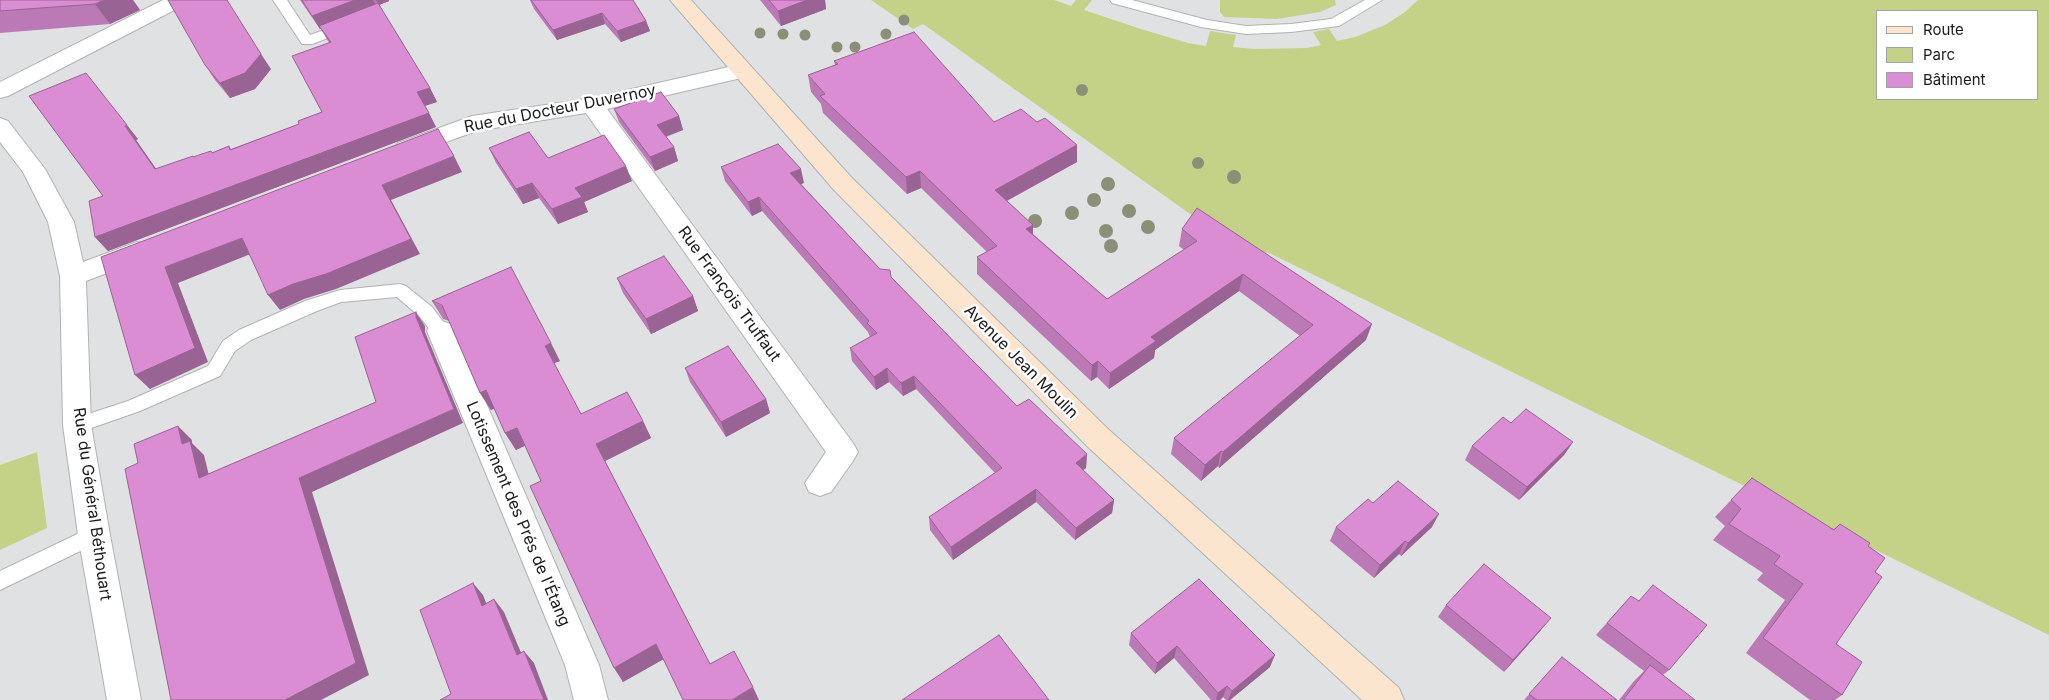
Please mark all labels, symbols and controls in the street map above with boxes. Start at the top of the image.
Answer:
legend [1876,10,2039,100]
text: Route [1923,20,1964,39]
text: Parc [1923,45,1955,64]
text: Bâtiment [1923,70,1985,89]
street label: Rue du Docteur Duvernoy [462,81,658,137]
street label: Rue François Truffaut [674,223,784,365]
street label: Avenue Jean Moulin [960,301,1082,423]
street label: Lotissement des Prés de l'Étang [462,399,574,629]
street label: Rue du Général Béthouart [69,406,115,602]

